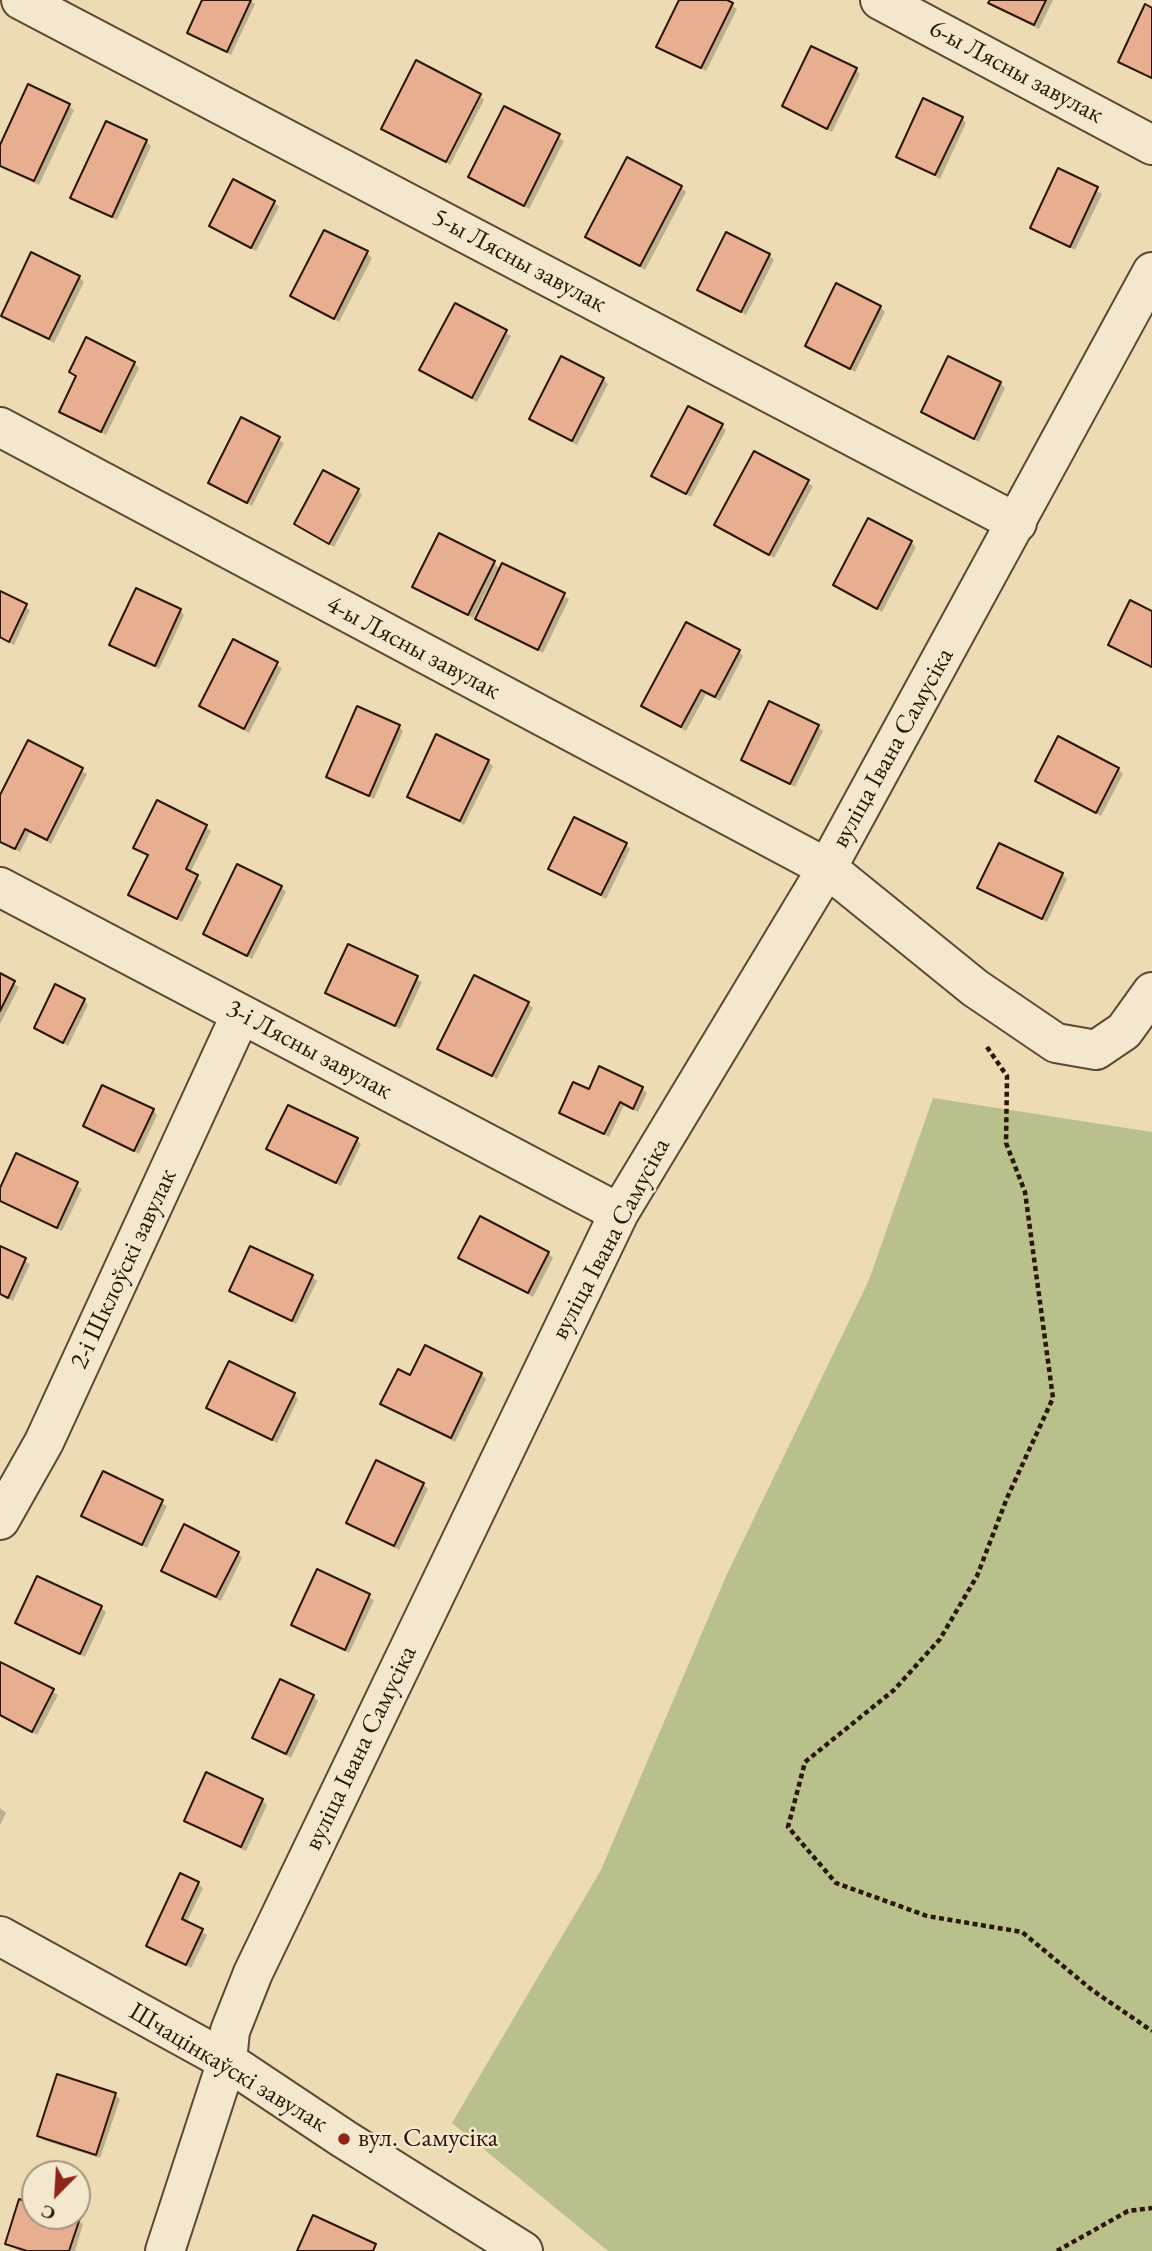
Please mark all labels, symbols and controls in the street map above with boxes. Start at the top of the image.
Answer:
street label: 6-ы Лясны завулак [924,13,1108,131]
street label: 5-ы Лясны завулак [427,202,611,320]
street label: 4-ы Лясны завулак [321,589,505,707]
street label: вуліца Івана Самусіка [825,643,961,853]
street label: 3-і Лясны завулак [221,993,397,1107]
street label: вуліца Івана Самусіка [545,1133,677,1345]
street label: 2-і Шклоўскі завулак [64,1164,184,1374]
street label: вуліца Івана Самусіка [298,1641,424,1855]
street label: Шчацінкаўскі завулак [123,1996,333,2140]
place label: вул. Самусіка [358,2123,498,2155]
marker: вул. Самусіка [336,2131,352,2147]
north arrow [21,2160,91,2230]
text: С [37,2199,59,2227]

